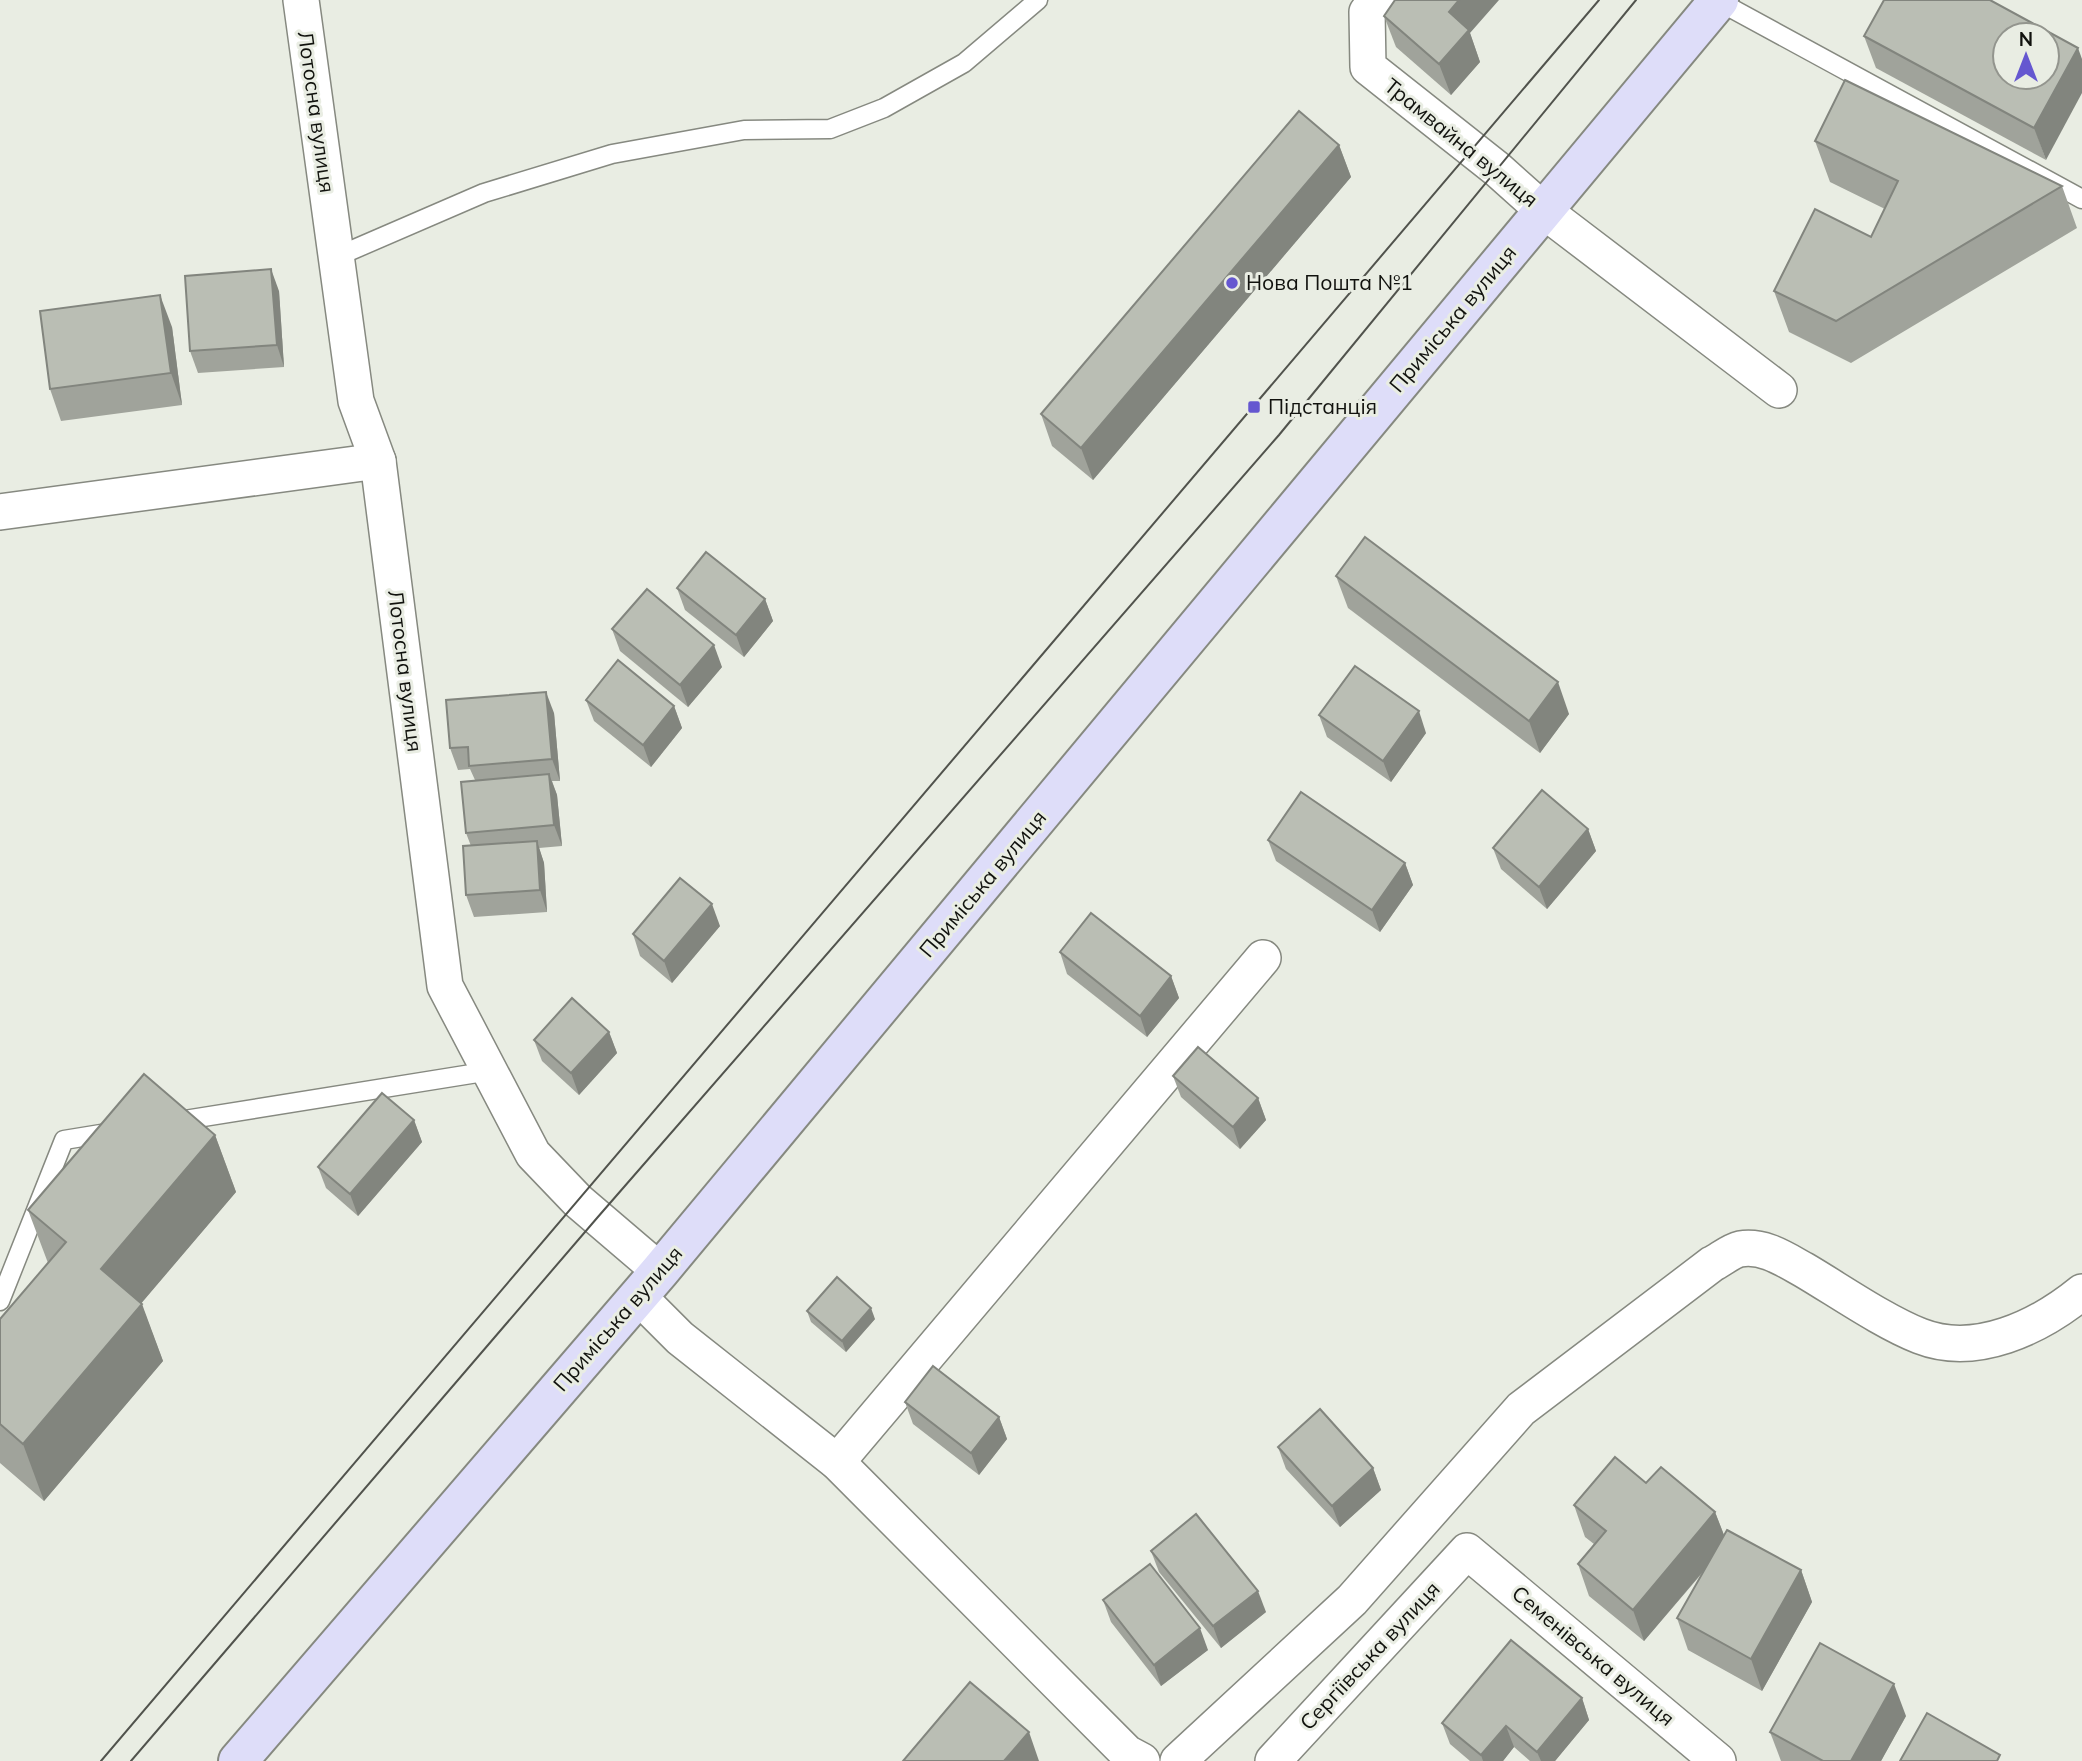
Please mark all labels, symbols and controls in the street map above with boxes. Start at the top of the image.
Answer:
north arrow [1991,21,2061,91]
text: N [2019,27,2033,51]
street label: Лотосна вулиця [293,29,341,194]
street label: Трамвайна вулиця [1379,72,1544,212]
street label: Приміська вулиця [1383,239,1521,397]
place label: Нова Пошта №1 [1246,269,1413,295]
marker: Нова Пошта №1 [1224,275,1240,291]
place label: Підстанція [1268,393,1377,419]
marker: Підстанція [1246,399,1262,415]
street label: Лотосна вулиця [383,588,429,753]
street label: Приміська вулиця [913,804,1051,962]
street label: Приміська вулиця [547,1240,687,1396]
street label: Сергіївська вулиця [1294,1576,1445,1735]
street label: Семенівська вулиця [1507,1580,1680,1731]

